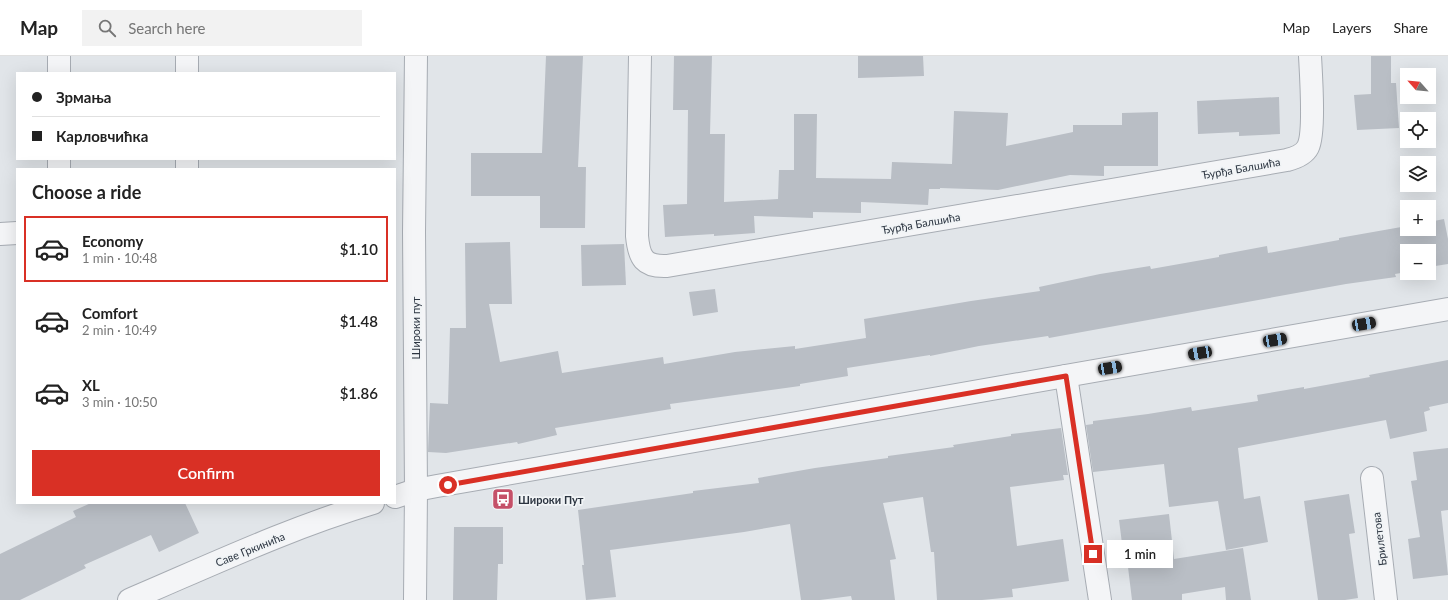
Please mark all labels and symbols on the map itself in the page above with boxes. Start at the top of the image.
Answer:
north arrow [1400,68,1436,104]
street label: Ђурђа Балшића [1201,155,1281,181]
street label: Ђурђа Балшића [881,210,961,236]
street label: Широки пут [409,296,422,359]
car [1351,316,1377,332]
car [1262,332,1288,348]
car [1187,345,1213,361]
car [1097,360,1123,376]
route start [439,476,457,494]
bus stop icon: Широки Пут [490,486,516,512]
place label: Широки Пут [518,493,584,506]
street label: Брилетова [1369,511,1389,567]
street label: Саве Гркинића [213,529,287,569]
callout: 1 min [1107,540,1173,568]
route end [1084,545,1102,563]

